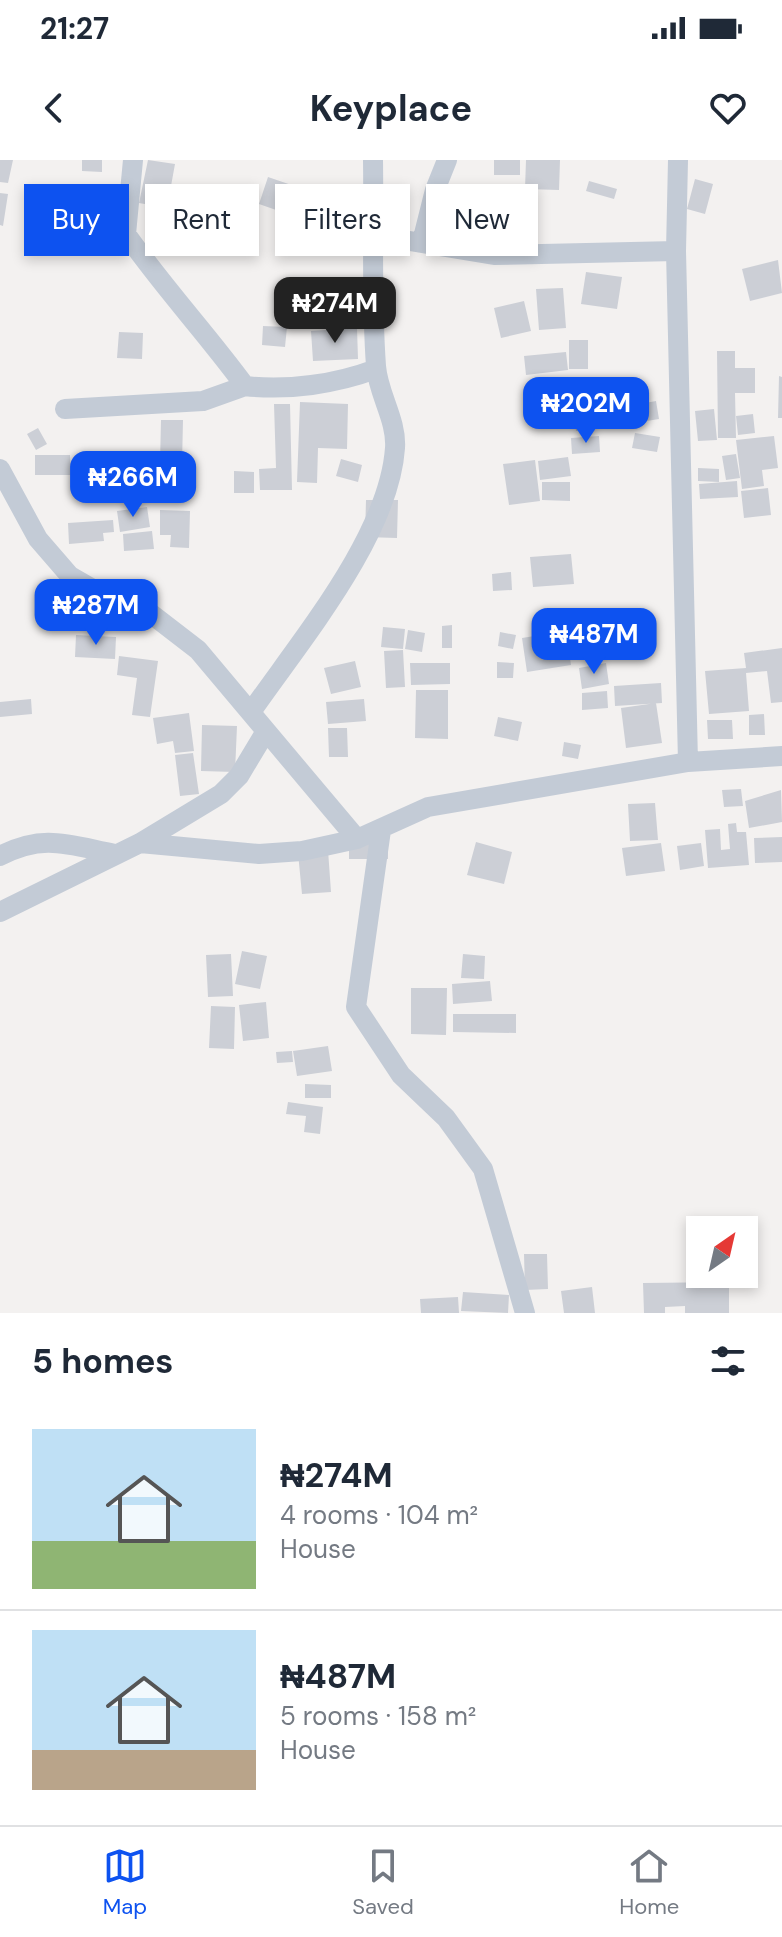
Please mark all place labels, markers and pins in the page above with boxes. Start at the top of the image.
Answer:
pin: ₦274M [279,277,391,345]
pin: ₦202M [530,377,642,445]
pin: ₦266M [77,451,189,519]
pin: ₦287M [40,579,152,647]
pin: ₦487M [538,608,650,676]

